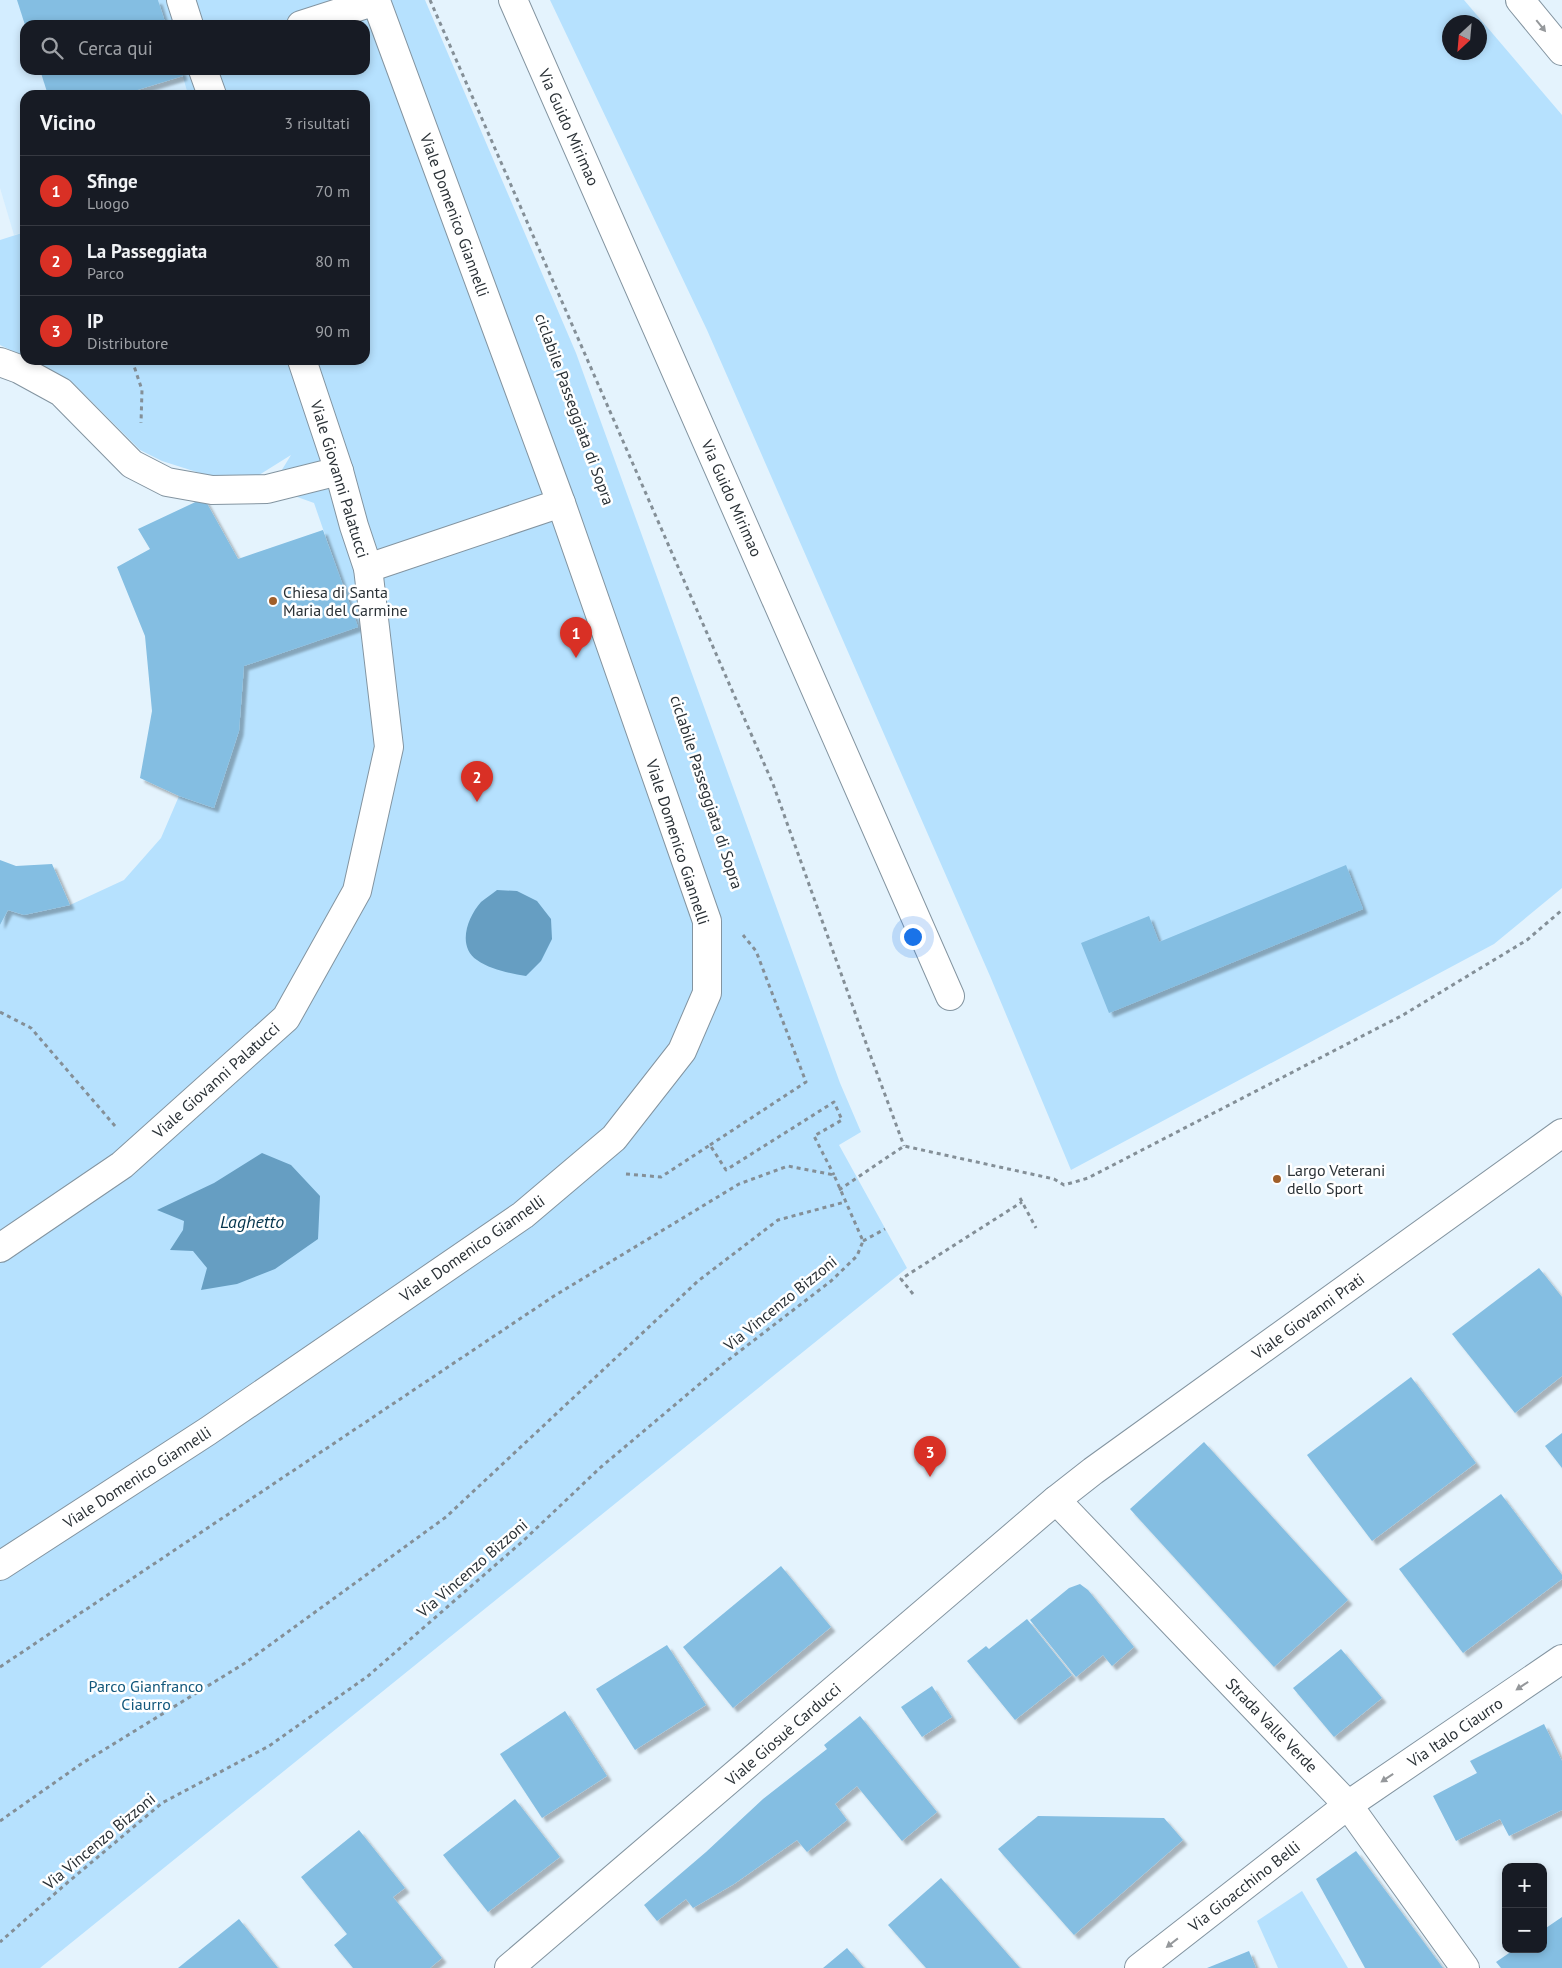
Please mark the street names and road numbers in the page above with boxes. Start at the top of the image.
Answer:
street label: Via Guido Mirimao [534,65,604,189]
street label: Viale Domenico Giannelli [416,130,494,299]
street label: ciclabile Passeggiata di Sopra [531,310,619,508]
street label: Viale Giovanni Palatucci [306,397,374,560]
street label: Via Guido Mirimao [697,436,767,560]
street label: ciclabile Passeggiata di Sopra [666,693,748,891]
street label: Viale Domenico Giannelli [642,756,714,927]
street label: Viale Giovanni Palatucci [148,1018,284,1143]
street label: Viale Domenico Giannelli [395,1190,548,1306]
street label: Via Vincenzo Bizzoni [719,1251,841,1355]
street label: Viale Giovanni Prati [1247,1269,1368,1364]
street label: Viale Domenico Giannelli [58,1422,215,1533]
street label: Via Vincenzo Bizzoni [412,1515,531,1622]
street label: Strada Valle Verde [1222,1674,1322,1776]
street label: Viale Giosuè Carducci [720,1678,845,1790]
street label: Via Italo Ciaurro [1403,1693,1506,1772]
street label: Via Vincenzo Bizzoni [38,1788,159,1894]
street label: Via Gioacchino Belli [1183,1836,1304,1936]

